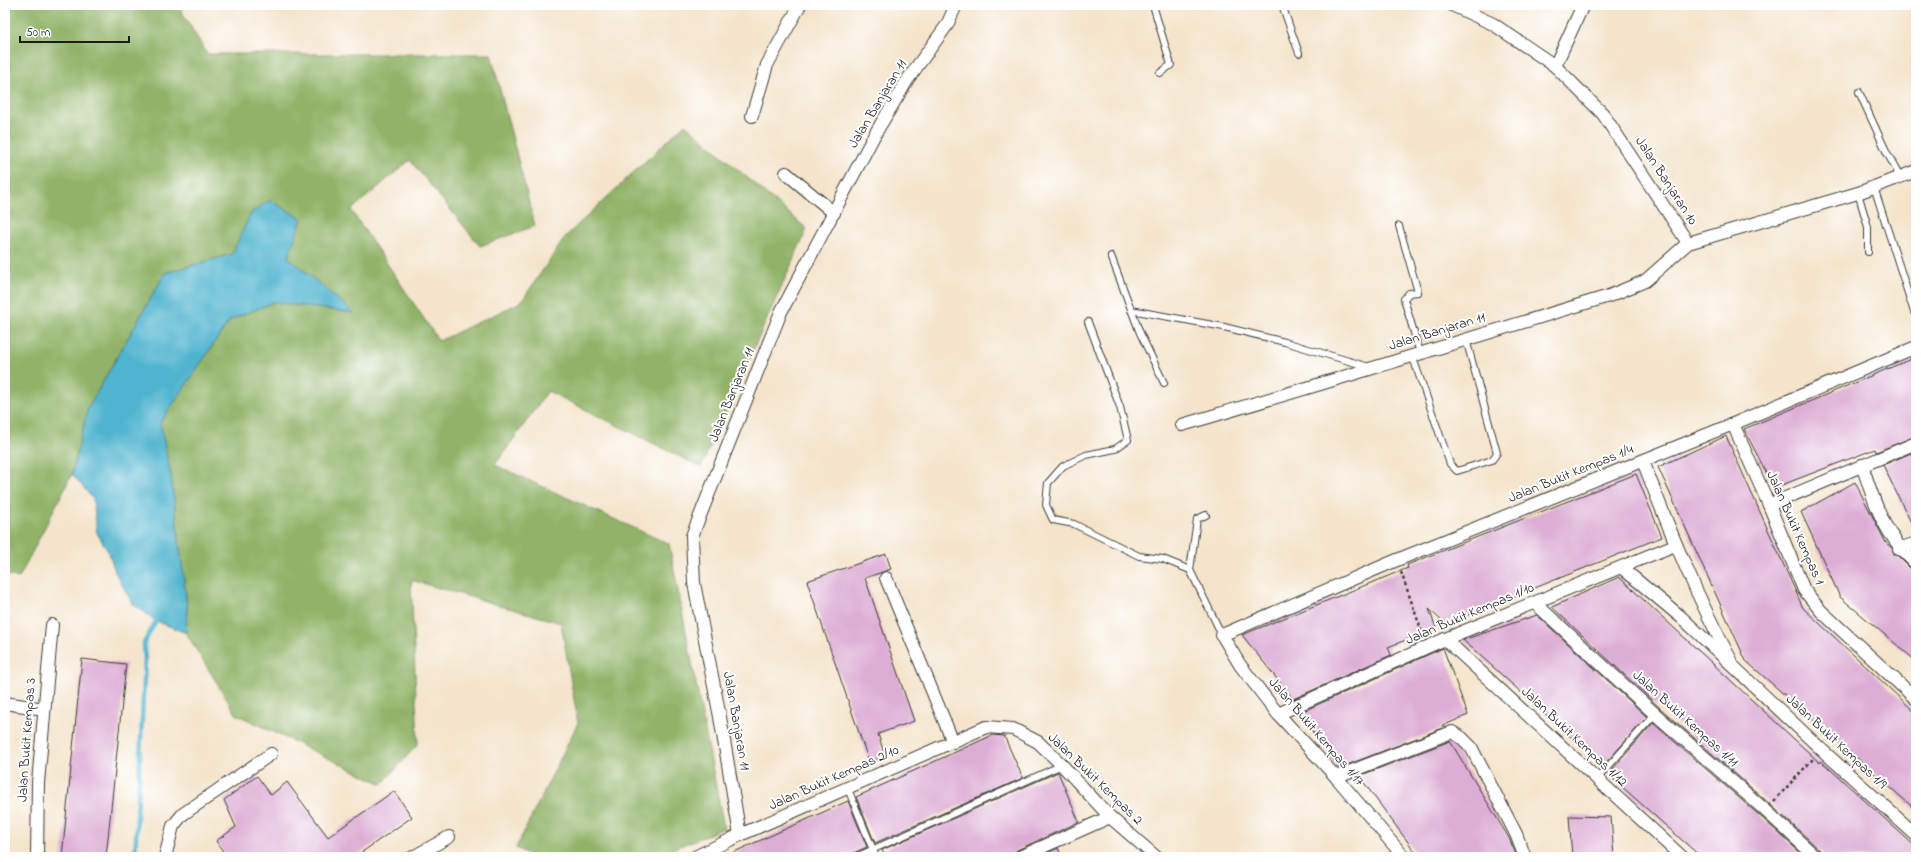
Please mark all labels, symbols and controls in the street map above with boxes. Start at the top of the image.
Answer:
scale bar [20,18,129,44]
text: 50 m [26,24,50,42]
street label: Jalan Banjaran 11 [843,55,913,152]
street label: Jalan Banjaran 10 [1629,133,1703,229]
street label: Jalan Banjaran 11 [1386,307,1488,357]
street label: Jalan Banjaran 11 [704,344,761,445]
street label: Jalan Bukit Kempas 1/4 [1505,439,1637,509]
street label: Jalan Bukit Kempas 1 [1760,467,1830,589]
street label: Jalan Bukit Kempas 1/10 [1402,577,1538,651]
street label: Jalan Bukit Kempas 1/11 [1627,666,1743,773]
street label: Jalan Banjaran 11 [717,670,755,773]
street label: Jalan Bukit Kempas 1/17 [1263,673,1369,791]
street label: Jalan Bukit Kempas 3 [12,677,42,803]
street label: Jalan Bukit Kempas 1/12 [1516,682,1632,792]
street label: Jalan Bukit Kempas 1/9 [1781,689,1892,795]
street label: Jalan Bukit Kempas 2 [1043,728,1148,830]
street label: Jalan Bukit Kempas 2/10 [766,740,902,816]

